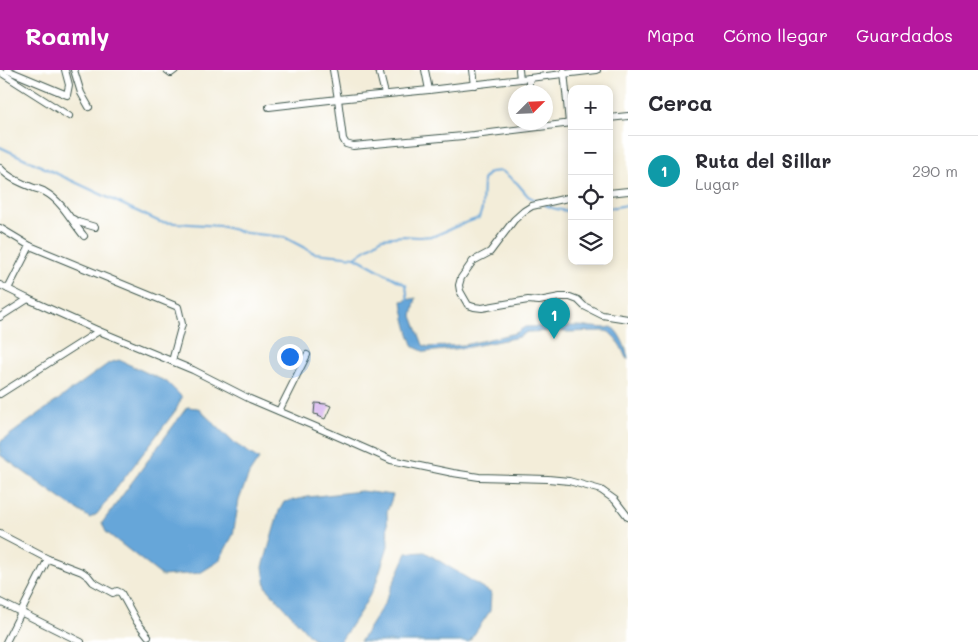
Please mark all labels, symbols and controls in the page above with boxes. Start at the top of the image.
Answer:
text: Roamly [25,20,109,51]
text: Mapa [647,23,695,47]
text: Cómo llegar [723,23,828,47]
text: Guardados [856,23,953,47]
north arrow [508,85,553,130]
map controls [568,85,613,265]
button: + [568,85,613,130]
text: Cerca [648,89,713,116]
button: − [568,130,613,175]
text: Ruta del Sillar [695,148,831,173]
text: 1 [660,160,668,181]
text: 290 m [912,160,958,181]
text: Lugar [695,173,739,194]
button: locate [568,175,613,220]
button: layers [568,220,613,265]
pin: 1 [538,298,570,339]
your location [277,344,303,370]

